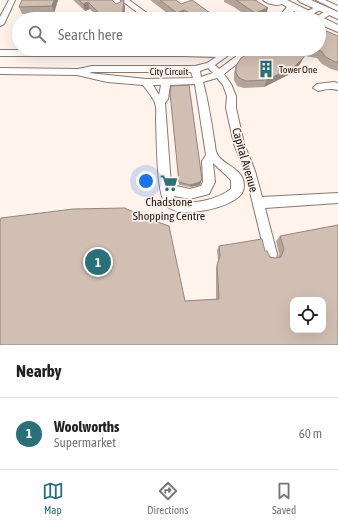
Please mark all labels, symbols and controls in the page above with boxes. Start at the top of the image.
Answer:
search box [12,12,326,56]
icon: search [26,23,48,45]
text: Search here [58,26,123,43]
building icon: Tower One [256,59,276,79]
place label: Tower One [279,64,318,75]
street label: City Circuit [150,66,188,77]
street label: Capital Avenue [229,126,261,194]
your location [136,171,156,191]
supermarket icon: Chadstone Shopping Centre [159,173,179,193]
place label: Chadstone Shopping Centre [133,195,205,223]
pin: 1 [85,247,111,277]
map controls [290,297,326,333]
button: locate [290,297,326,333]
text: Nearby [16,361,62,381]
text: Woolworths [54,418,119,435]
text: 1 [26,426,32,441]
text: 60 m [299,426,322,441]
text: Supermarket [54,435,116,450]
tab: Map [42,480,64,516]
tab: Directions [147,480,188,516]
tab: Saved [272,480,296,516]

